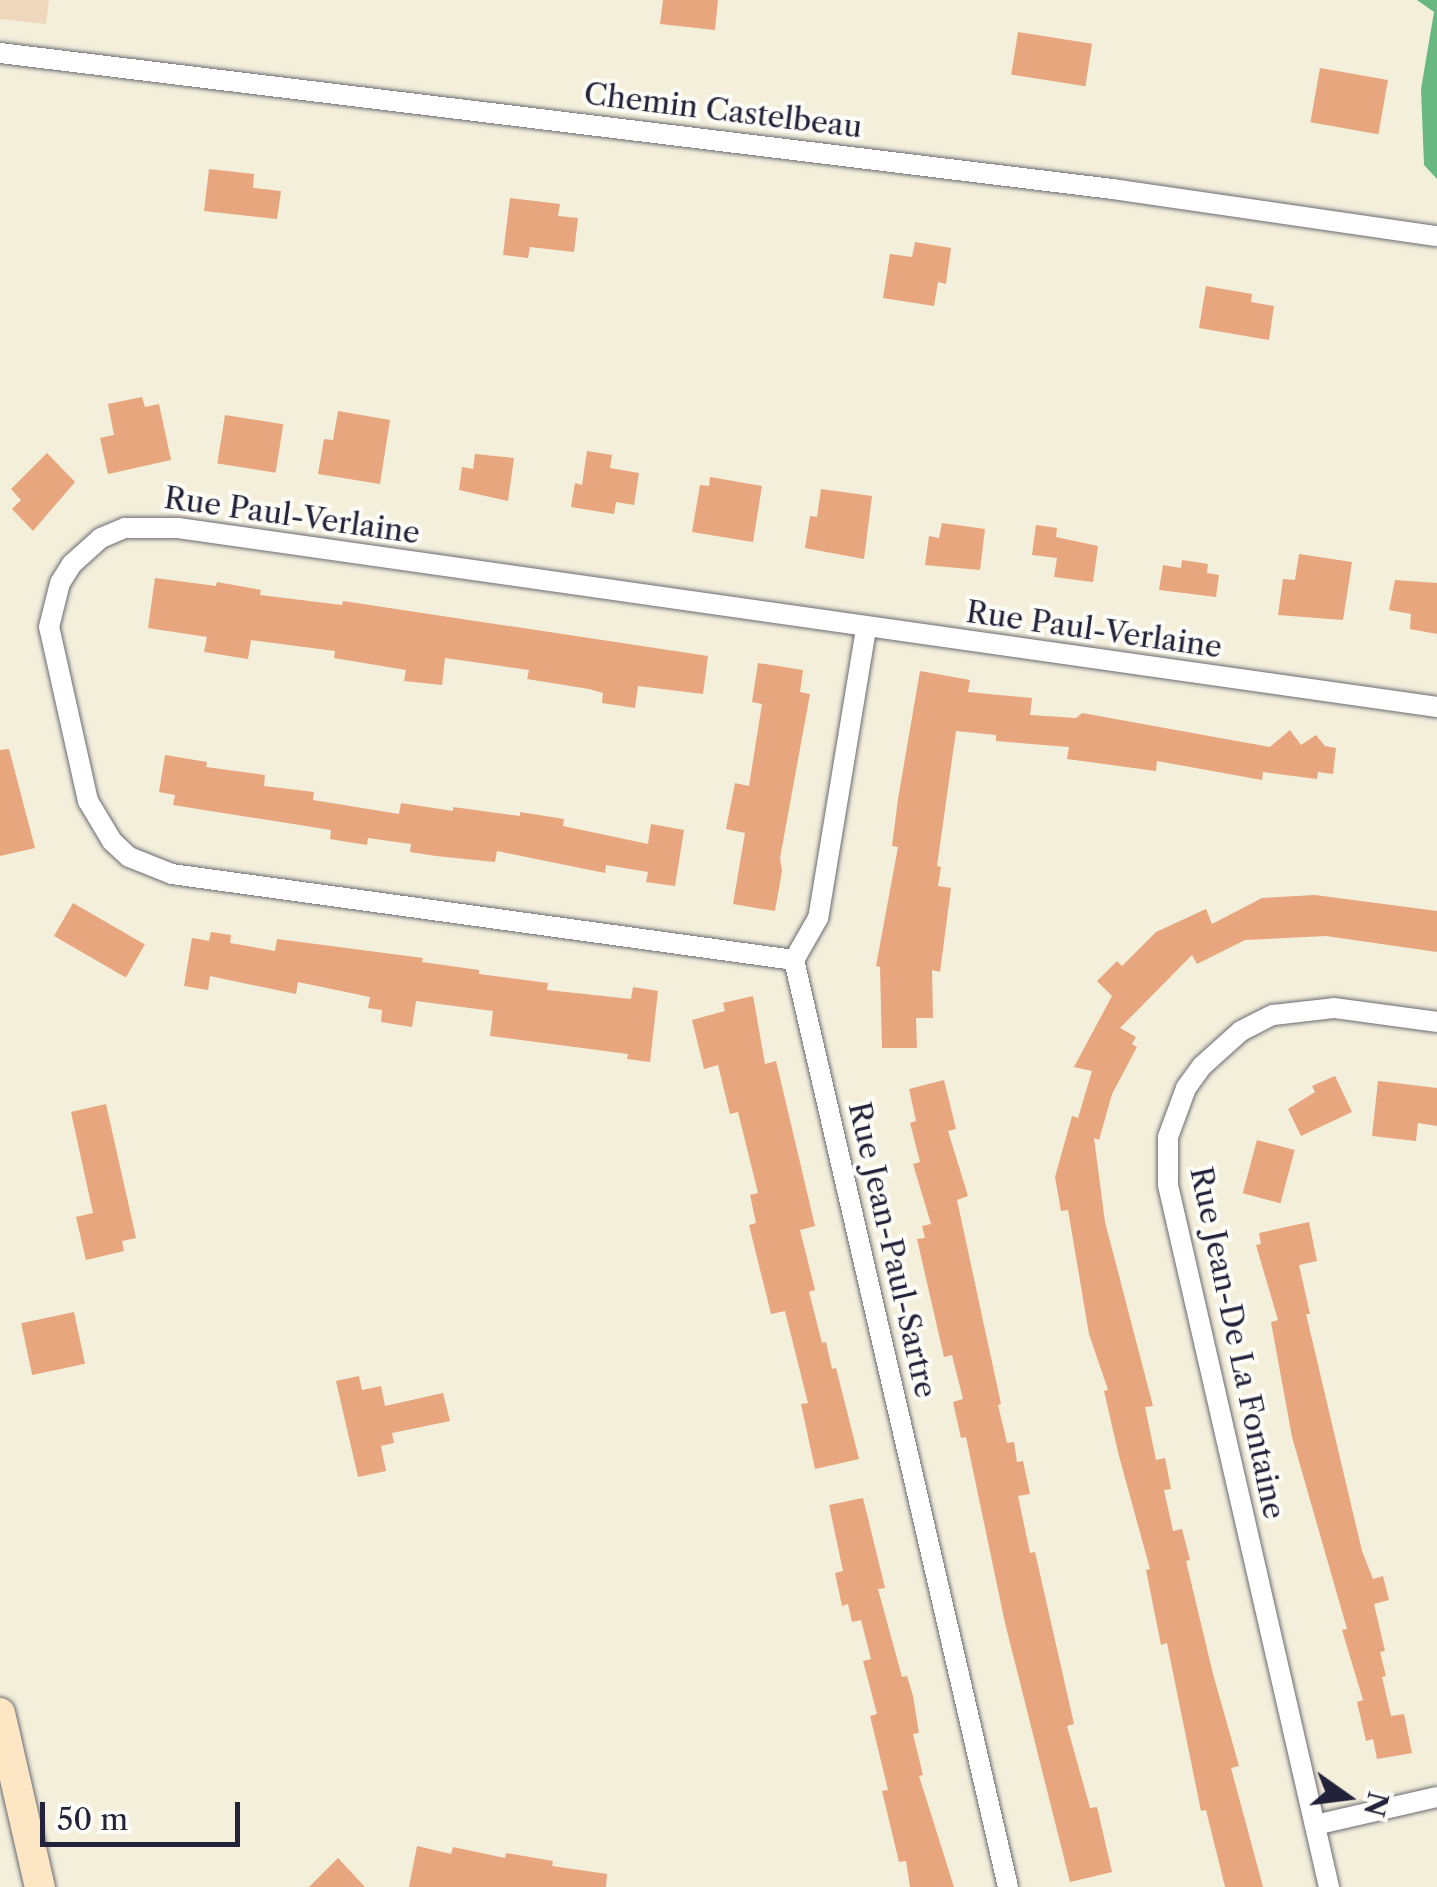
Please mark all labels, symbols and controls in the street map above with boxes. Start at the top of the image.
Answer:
street label: Chemin Castelbeau [582,76,864,146]
street label: Rue Paul-Verlaine [162,480,422,552]
street label: Rue Paul-Verlaine [964,594,1224,666]
street label: Rue Jean-Paul-Sartre [840,1099,944,1401]
street label: Rue Jean-De La Fontaine [1182,1163,1292,1523]
north arrow [1297,1747,1397,1847]
scale bar [45,1782,245,1844]
text: N [1357,1788,1396,1820]
text: 50 m [57,1801,128,1838]

